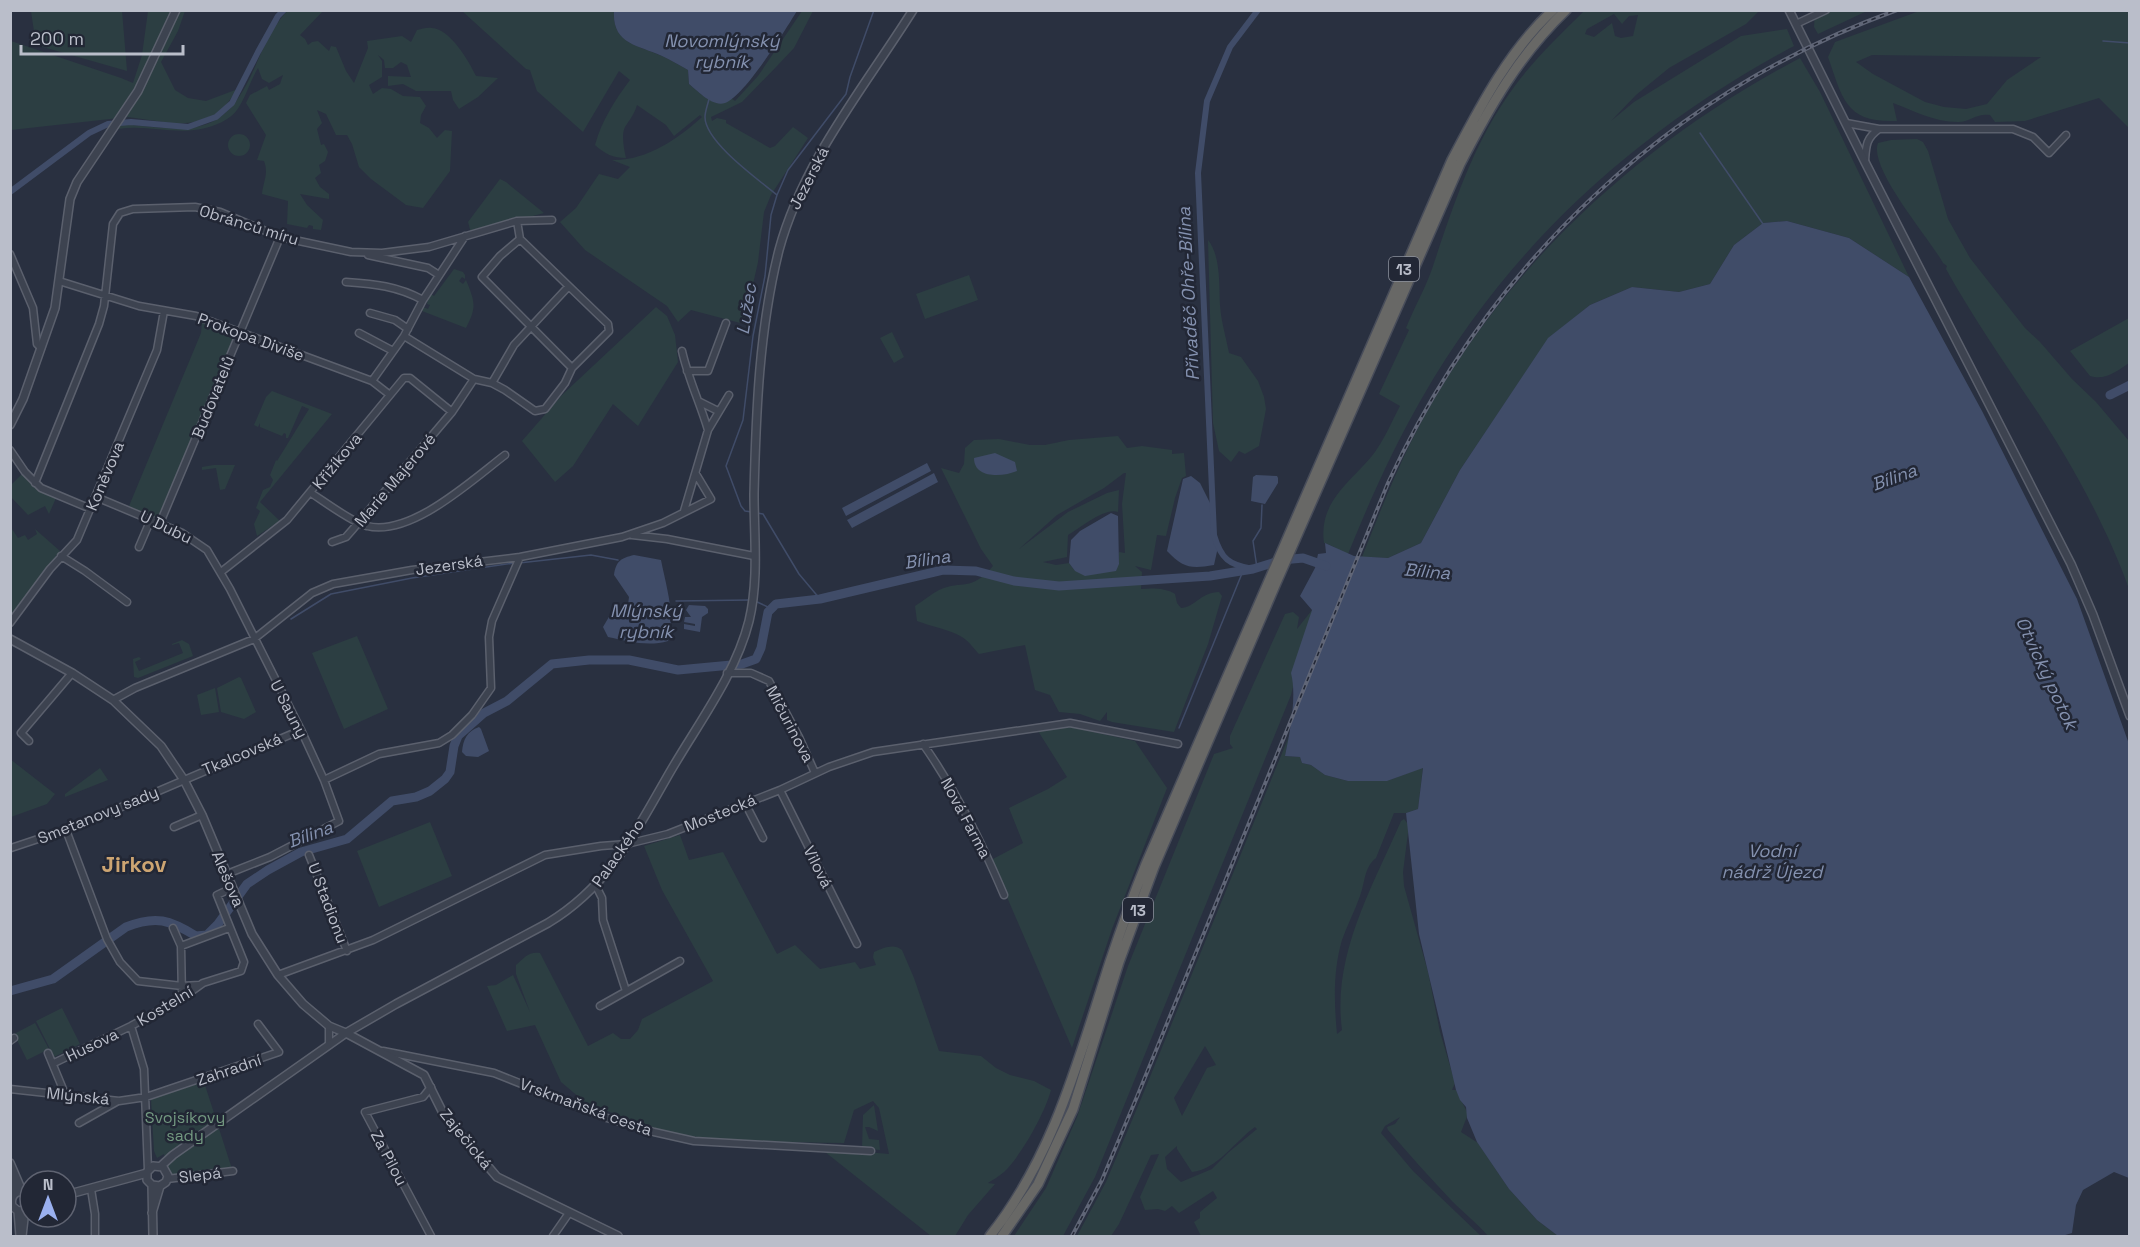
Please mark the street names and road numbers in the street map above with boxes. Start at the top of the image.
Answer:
street label: Jezerská [784,143,834,213]
street label: Obránců míru [197,200,301,250]
road number: 13 [1389,257,1419,281]
street label: Prokopa Diviše [195,308,307,366]
street label: Budovatelů [187,352,239,442]
street label: Křižíkova [308,428,366,494]
street label: Marie Majerové [350,429,440,531]
street label: Koněvova [81,438,129,514]
street label: U Dubu [137,505,195,549]
street label: Jezerská [414,550,484,580]
street label: U Sauny [265,676,313,742]
street label: Mičurinova [761,682,819,766]
street label: Tkalcovská [199,728,285,780]
street label: Nová Farma [936,774,996,862]
street label: Smetanovy sady [34,781,162,849]
street label: Mostecká [681,789,759,837]
street label: Palackého [587,815,649,891]
street label: Vilová [798,842,838,892]
street label: Alešova [207,848,249,910]
street label: U Stadionu [303,860,353,946]
road number: 13 [1123,898,1153,922]
street label: Kostelní [133,981,197,1031]
street label: Husova [62,1023,122,1067]
street label: Zahradní [194,1049,264,1091]
street label: Vrskmaňská cesta [517,1073,655,1141]
street label: Mlýnská [45,1082,111,1110]
street label: Zaječická [435,1104,497,1174]
street label: Za Pilou [366,1127,412,1189]
street label: Slepá [178,1162,222,1188]

